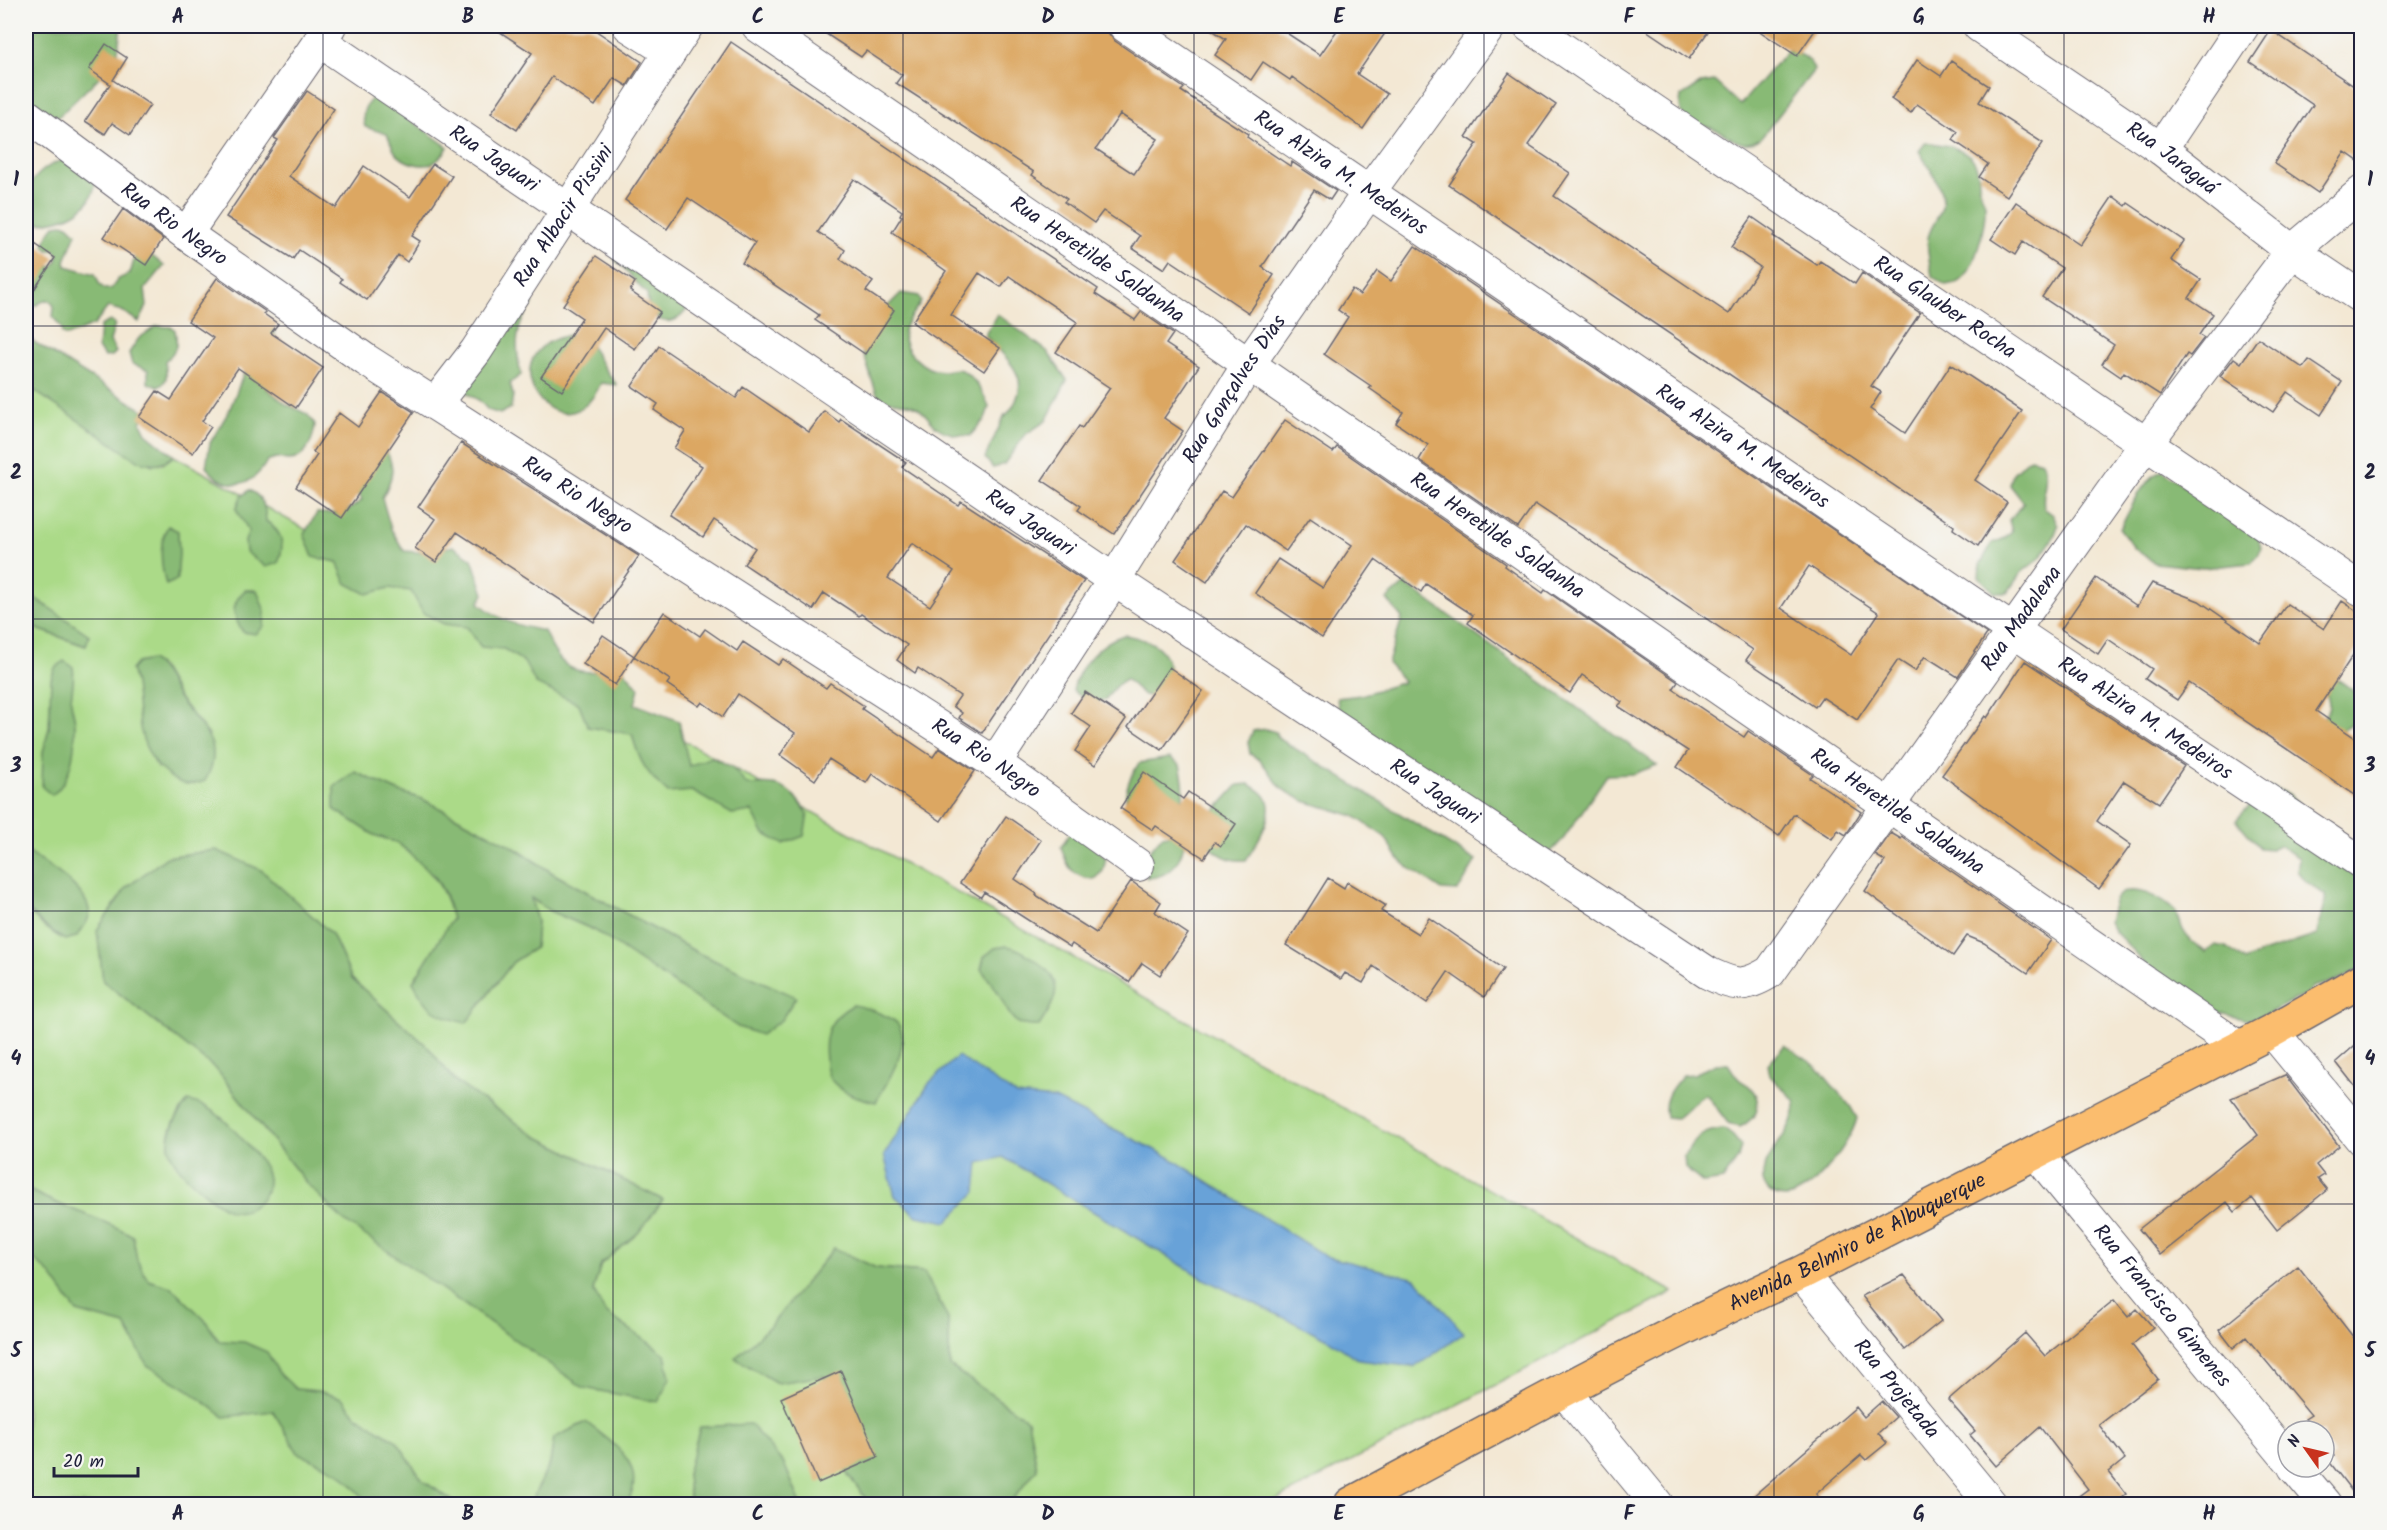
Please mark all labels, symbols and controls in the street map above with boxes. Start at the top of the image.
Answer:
text: A [172,2,184,34]
text: B [462,2,474,34]
text: C [752,2,764,34]
text: D [1041,2,1055,34]
text: E [1333,2,1345,34]
text: F [1624,2,1636,34]
text: G [1913,2,1925,34]
text: H [2202,2,2216,34]
street label: Rua Alzira M. Medeiros [1247,102,1435,244]
street label: Rua Jaraguá [2119,113,2226,205]
street label: Rua Jaguari [442,117,546,202]
street label: Rua Albacir Pissini [505,137,623,294]
text: 1 [13,165,19,197]
text: 1 [2367,165,2373,197]
street label: Rua Rio Negro [113,174,234,275]
street label: Rua Heretilde Saldanha [1003,188,1191,332]
street label: Rua Glauber Rocha [1866,247,2023,368]
street label: Rua Gonçalves Dias [1174,308,1295,470]
street label: Rua Alzira M. Medeiros [1649,375,1836,518]
street label: Rua Rio Negro [515,447,639,543]
text: 2 [10,458,22,490]
text: 2 [2364,458,2376,490]
street label: Rua Heretilde Saldanha [1403,464,1592,608]
street label: Rua Jaguari [978,481,1082,566]
street label: Rua Madalena [1972,559,2071,678]
street label: Rua Alzira M. Medeiros [2051,648,2239,789]
street label: Rua Rio Negro [925,710,1048,807]
street label: Rua Heretilde Saldanha [1803,739,1992,884]
street label: Rua Jaguari [1383,750,1487,835]
text: 3 [10,751,22,783]
text: 3 [2364,751,2376,783]
text: 4 [11,1044,22,1076]
text: 4 [2365,1044,2376,1076]
street label: Avenida Belmiro de Albuquerque [1723,1164,1992,1321]
street label: Rua Francisco Gimenes [2084,1217,2239,1395]
street label: Rua Projetada [1845,1331,1948,1446]
text: 5 [10,1336,23,1368]
text: 5 [2364,1336,2377,1368]
north arrow [2276,1419,2336,1479]
text: N [2282,1430,2308,1453]
scale bar [54,1440,138,1478]
text: 20 m [63,1448,104,1477]
text: A [172,1499,184,1530]
text: B [462,1499,474,1530]
text: C [752,1499,764,1530]
text: D [1041,1499,1055,1530]
text: E [1333,1499,1345,1530]
text: F [1624,1499,1636,1530]
text: G [1913,1499,1925,1530]
text: H [2202,1499,2216,1530]

